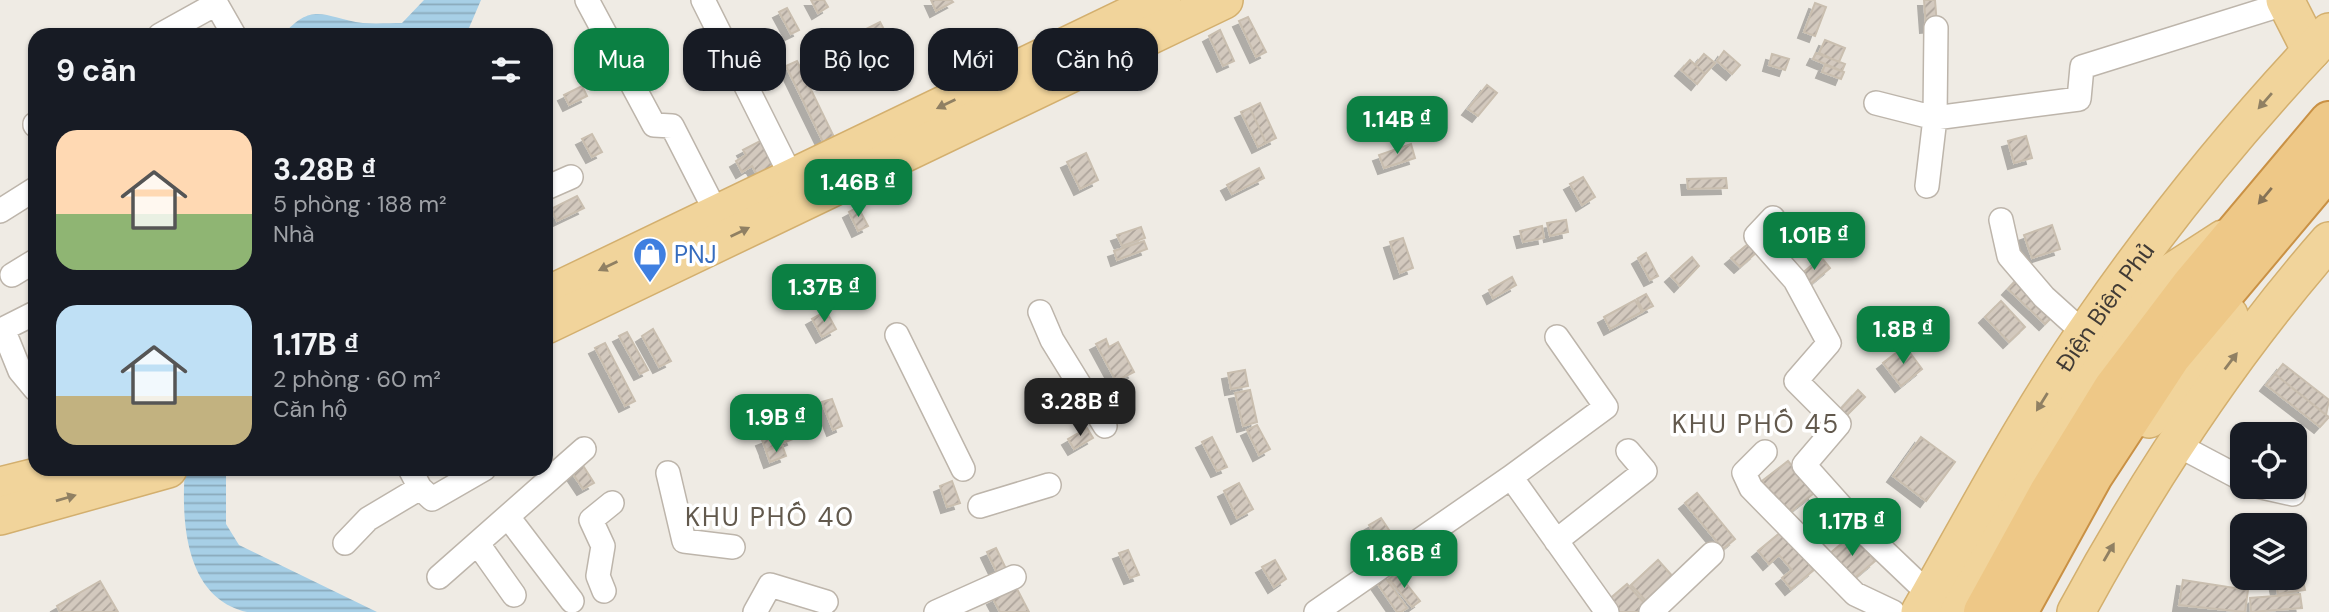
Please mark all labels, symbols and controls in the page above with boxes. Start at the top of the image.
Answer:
chip: Mua [574,28,669,91]
chip: Thuê [683,28,786,91]
chip: Bộ lọc [800,28,914,91]
chip: Mới [928,28,1018,91]
chip: Căn hộ [1032,28,1158,91]
text: 9 căn [56,51,136,90]
icon: filters [487,51,525,89]
one-way arrow [2258,93,2273,110]
pin: 1.14B ₫ [1332,96,1462,156]
one-way arrow [936,98,956,110]
text: 1.14B ₫ [1363,104,1431,134]
text: 3.28B ₫ [273,150,376,189]
icon: home [112,158,196,242]
pin: 1.46B ₫ [793,160,923,219]
text: 1.46B ₫ [820,167,896,197]
one-way arrow [2257,187,2273,205]
text: 5 phòng · 188 m² [273,189,447,219]
pin: 1.01B ₫ [1749,212,1879,272]
text: Nhà [273,219,315,249]
text: 1.01B ₫ [1779,220,1849,250]
one-way arrow [730,226,750,238]
shop icon: PNJ [631,235,669,284]
street label: Điện Biên Phủ [2048,236,2161,377]
place label: PNJ [674,239,717,270]
one-way arrow [598,261,618,272]
pin: 1.37B ₫ [759,264,889,324]
text: 1.37B ₫ [788,272,860,302]
pin: 1.8B ₫ [1846,306,1960,366]
text: 1.8B ₫ [1873,314,1933,344]
text: 1.17B ₫ [273,325,359,364]
icon: home [112,333,196,417]
one-way arrow [2224,352,2238,370]
text: 2 phòng · 60 m² [273,364,441,394]
pin: 3.28B ₫ [1015,378,1145,438]
text: 3.28B ₫ [1040,386,1120,416]
one-way arrow [2036,392,2049,411]
text: Căn hộ [273,394,347,424]
pin: 1.9B ₫ [719,394,833,454]
text: 1.9B ₫ [746,402,806,432]
district label: KHU PHỐ 45 [1672,407,1840,441]
map controls [2230,422,2307,590]
button: locate [2230,422,2307,499]
one-way arrow [55,492,76,502]
pin: 1.17B ₫ [1787,498,1917,558]
district label: KHU PHỐ 40 [685,500,855,534]
text: 1.17B ₫ [1819,506,1885,536]
button: layers [2230,513,2307,590]
pin: 1.86B ₫ [1339,530,1469,590]
text: 1.86B ₫ [1366,538,1442,568]
one-way arrow [2103,543,2115,562]

